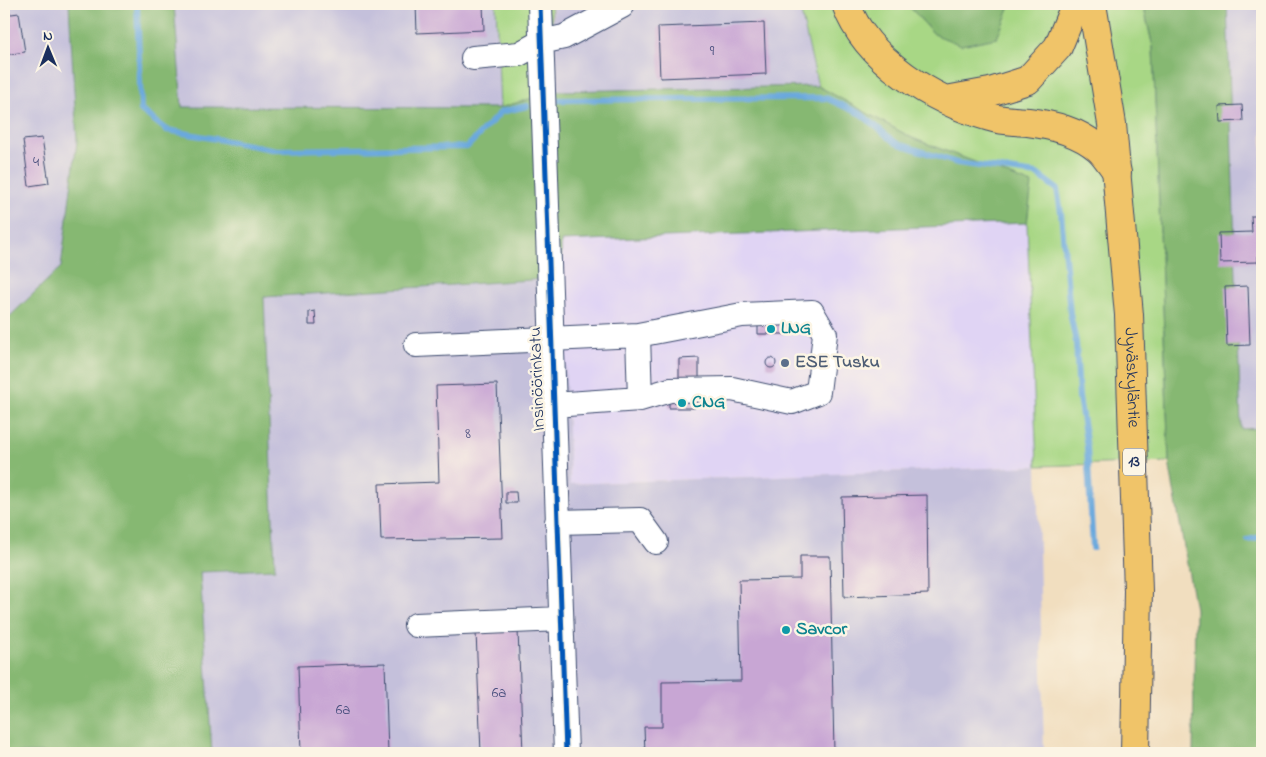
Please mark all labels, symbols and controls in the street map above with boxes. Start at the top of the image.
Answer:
north arrow [22,22,72,72]
text: N [43,26,53,47]
house number: 9 [710,40,715,62]
house number: 4 [33,151,39,173]
place label: LNG [781,316,811,342]
marker: LNG [765,323,777,335]
street label: Insinöörinkatu [523,326,553,432]
street label: Jyväskyläntie [1116,327,1146,429]
place label: ESE Tusku [795,350,880,376]
marker: ESE Tusku [779,357,791,369]
place label: CNG [692,390,725,416]
marker: CNG [676,397,688,409]
house number: 8 [465,423,471,445]
road number: 13 [1123,448,1145,476]
place label: Savcor [796,617,848,643]
marker: Savcor [780,624,792,636]
house number: 6a [492,682,506,704]
house number: 6a [336,699,350,721]

